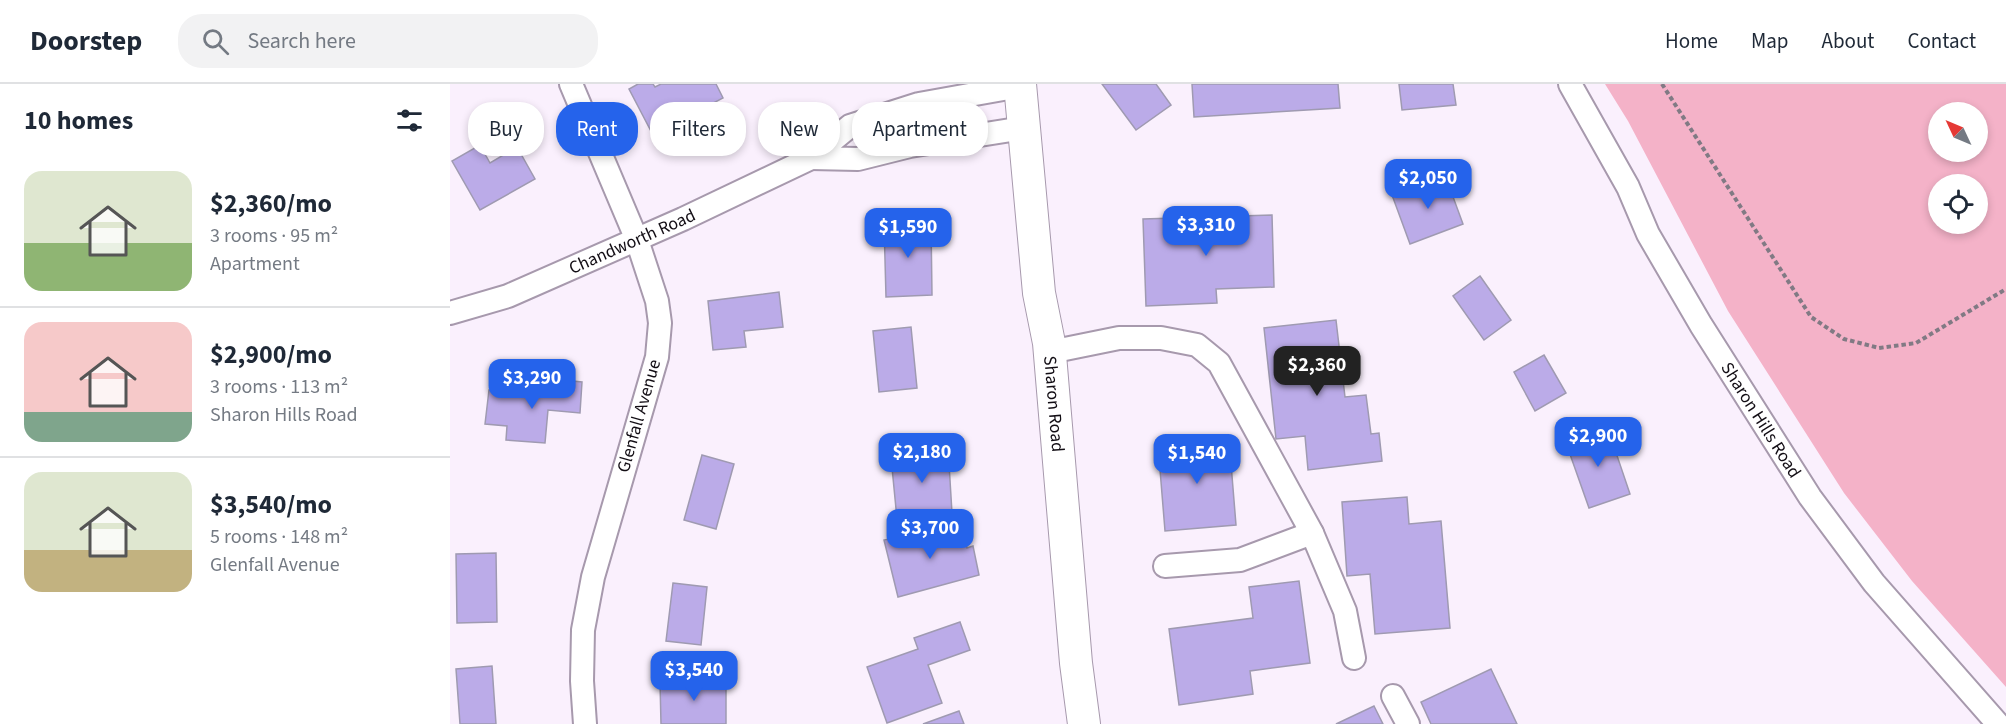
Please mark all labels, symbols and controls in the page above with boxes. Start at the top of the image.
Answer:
search box [178,14,598,68]
text: Doorstep [30,21,142,61]
icon: search [199,25,232,58]
text: Search here [247,25,356,57]
text: Home [1665,26,1718,56]
text: Map [1751,26,1789,56]
text: About [1822,26,1874,56]
text: Contact [1907,26,1976,56]
text: 10 homes [24,102,133,139]
chip: Buy [468,102,544,156]
chip: Rent [556,102,638,156]
chip: Filters [650,102,746,156]
chip: New [758,102,840,156]
chip: Apartment [852,102,988,156]
north arrow [1928,102,1988,162]
map controls [1928,102,1988,234]
icon: filters [393,104,426,137]
pin: $2,050 [1379,159,1477,210]
text: $2,050 [1399,164,1457,192]
button: locate [1928,174,1988,234]
text: $2,360/mo [210,185,332,222]
icon: home [72,195,144,267]
street label: Chandworth Road [565,202,700,280]
pin: $3,310 [1157,206,1255,257]
pin: $1,590 [859,208,957,259]
text: $3,310 [1177,211,1235,239]
text: $1,590 [879,213,937,241]
text: 3 rooms · 95 m² [210,222,338,250]
text: Apartment [210,250,300,278]
text: $2,900/mo [210,336,332,373]
icon: home [72,346,144,418]
pin: $2,360 [1268,346,1366,397]
text: $2,360 [1288,351,1346,379]
street label: Sharon Road [1038,355,1071,453]
street label: Glenfall Avenue [611,356,667,476]
street label: Sharon Hills Road [1715,357,1807,483]
pin: $3,290 [483,359,581,410]
text: $3,290 [503,364,561,392]
text: 3 rooms · 113 m² [210,373,348,401]
text: Sharon Hills Road [210,401,358,429]
pin: $2,900 [1549,417,1647,468]
text: $2,900 [1569,422,1627,450]
pin: $2,180 [873,433,971,484]
pin: $1,540 [1148,434,1246,485]
text: $2,180 [893,438,951,466]
text: $1,540 [1168,439,1226,467]
text: $3,540/mo [210,486,332,523]
icon: home [72,496,144,568]
pin: $3,700 [881,509,979,560]
text: $3,700 [901,514,959,542]
text: 5 rooms · 148 m² [210,523,348,551]
text: Glenfall Avenue [210,551,340,579]
pin: $3,540 [645,651,743,702]
text: $3,540 [665,656,723,684]

